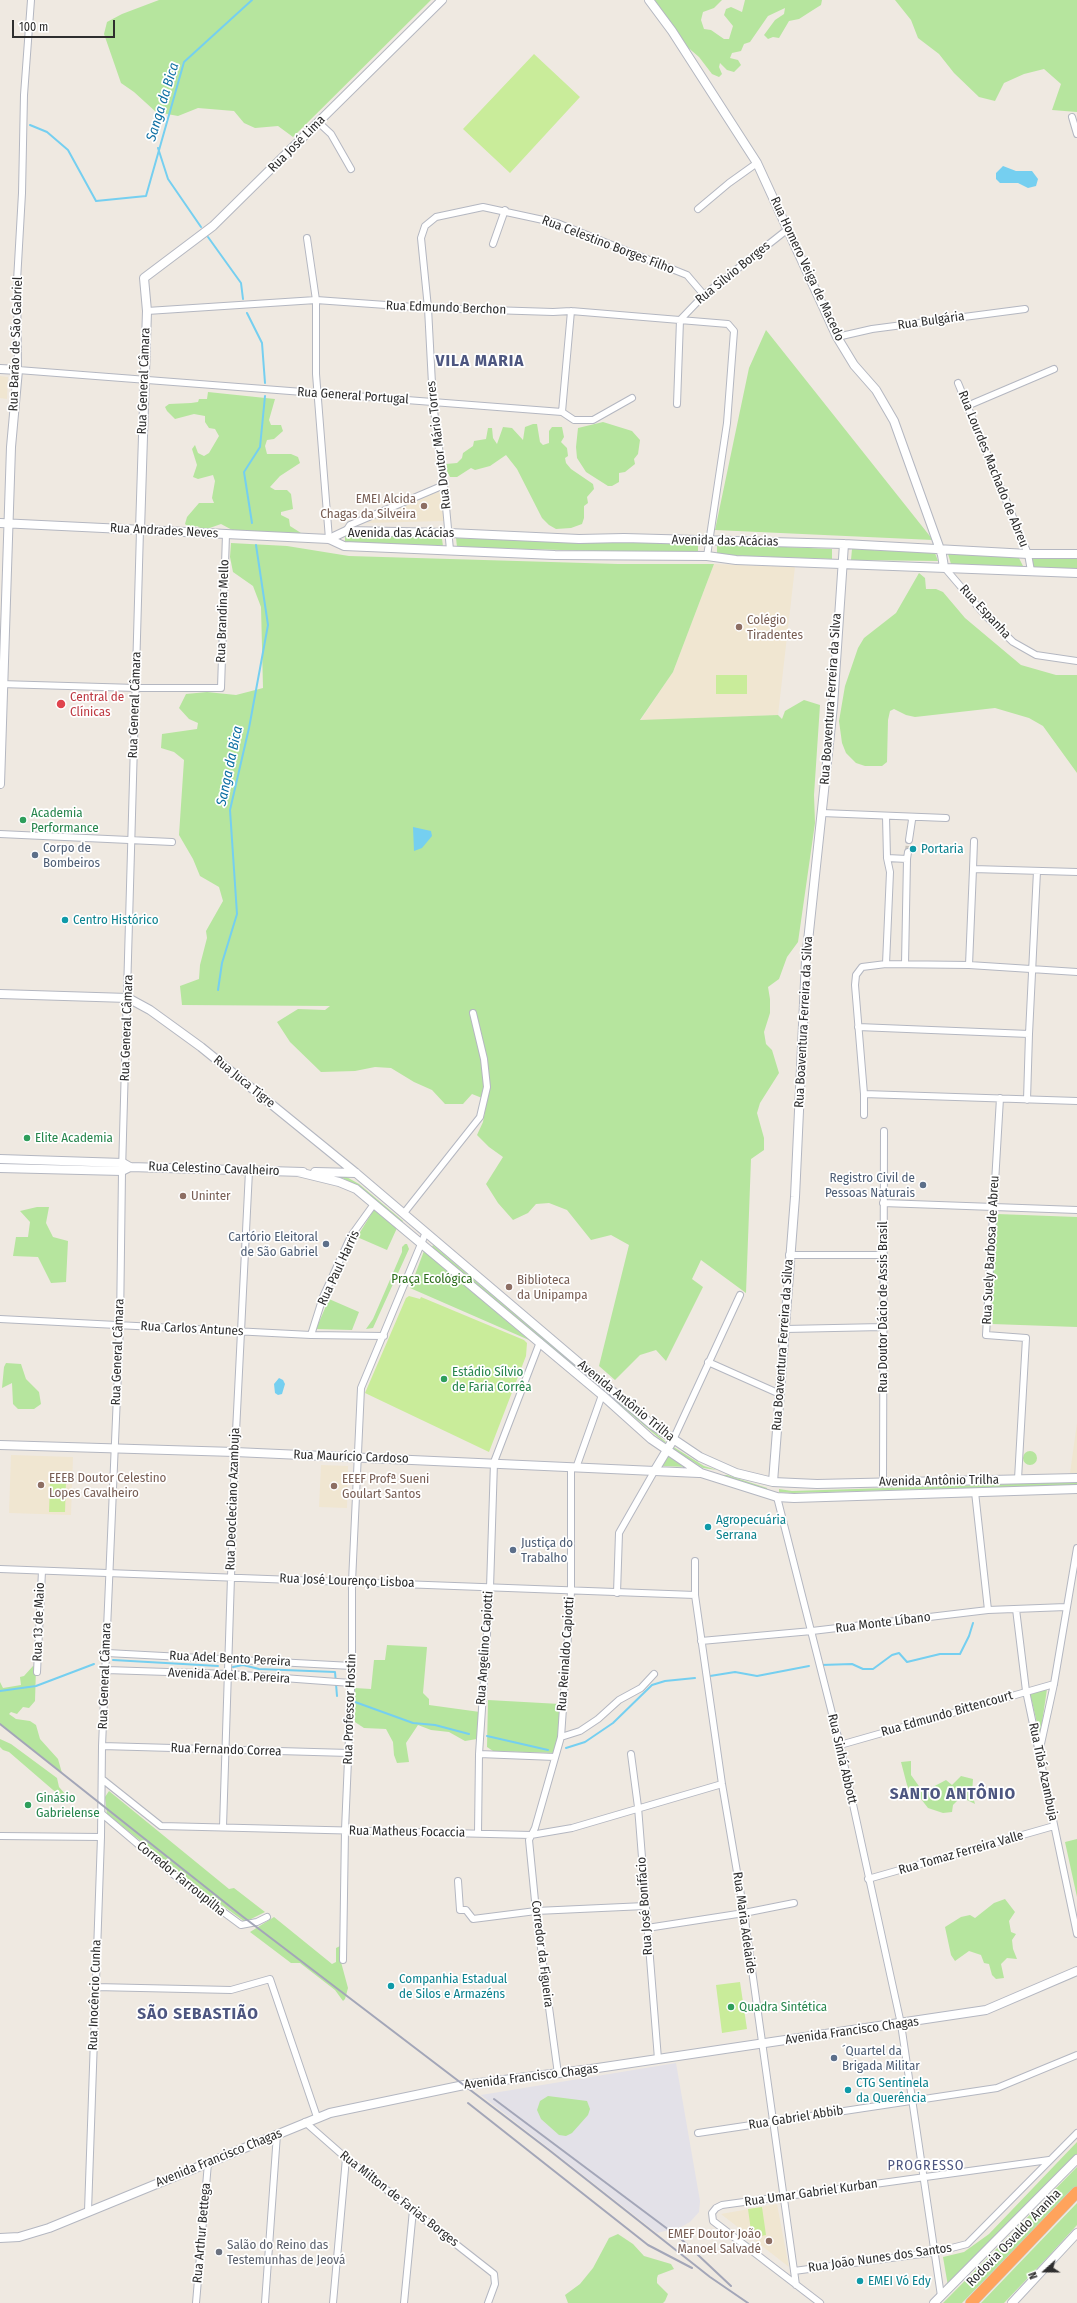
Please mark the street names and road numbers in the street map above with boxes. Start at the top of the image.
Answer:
street label: Rua José Lima [265,112,329,176]
street label: Rua Homero Veiga de Macedo [767,194,847,344]
street label: Rua Celestino Borges Filho [540,213,676,277]
street label: Rua Silvio Borges [693,238,773,308]
street label: Rua Barão de São Gabriel [6,276,26,412]
street label: Rua Edmundo Berchon [386,298,506,318]
street label: Rua Bulgária [897,309,965,333]
street label: Rua General Câmara [134,327,154,435]
street label: Rua Doutor Mário Torres [423,380,455,510]
street label: Rua General Portugal [297,384,409,408]
street label: Rua Lourdes Machado de Abreu [954,388,1032,550]
street label: Rua Andrades Neves [109,520,219,542]
street label: Avenida das Acácias [348,525,454,541]
street label: Avenida das Acácias [672,532,778,550]
street label: Rua Brandina Mello [213,559,233,663]
street label: Rua Espanha [956,582,1014,642]
street label: Rua Boaventura Ferreira da Silva [817,613,845,785]
street label: Rua General Câmara [125,651,145,759]
street label: Rua Boaventura Ferreira da Silva [792,936,816,1108]
street label: Rua General Câmara [117,974,137,1082]
street label: Rua Juca Tigre [210,1052,278,1112]
street label: Rua Celestino Cavalheiro [148,1159,280,1179]
street label: Rua Suely Barbosa de Abreu [979,1175,1003,1325]
street label: Rua Doutor Dácio de Assis Brasil [875,1221,891,1393]
street label: Rua Paul Harris [315,1228,363,1308]
street label: Rua Boaventura Ferreira da Silva [769,1259,797,1431]
street label: Rua General Câmara [108,1298,128,1406]
street label: Rua Carlos Antunes [140,1319,244,1339]
street label: Avenida Antônio Trilha [574,1357,678,1445]
street label: Rua Deocleciano Azambuja [223,1427,243,1571]
street label: Rua Maurício Cardoso [293,1447,409,1467]
street label: Avenida Antônio Trilha [879,1472,999,1490]
street label: Rua José Lourenço Lisboa [279,1571,415,1591]
street label: Rua 13 de Maio [30,1582,48,1662]
street label: Rua Angelino Capiotti [473,1590,497,1706]
street label: Rua Reinaldo Capiotti [554,1596,578,1712]
street label: Rua Monte Líbano [835,1609,931,1637]
street label: Rua General Câmara [95,1622,115,1730]
street label: Rua Adel Bento Pereira [169,1648,291,1670]
street label: Rua Professor Hostin [340,1653,360,1765]
street label: Avenida Adel B. Pereira [167,1665,291,1687]
street label: Rua Edmundo Bittencourt [879,1688,1015,1740]
street label: Rua Sinhá Abbott [824,1712,860,1806]
street label: Rua Tibá Azambuja [1025,1721,1061,1823]
street label: Rua Fernando Correa [170,1740,282,1760]
street label: Rua Matheus Focaccia [349,1823,465,1841]
street label: Rua Tomaz Ferreira Valle [897,1828,1025,1878]
street label: Corredor Farroupilha [133,1838,229,1920]
street label: Rua José Bonifácio [634,1856,656,1956]
street label: Rua Maria Adelaide [729,1871,759,1975]
street label: Corredor da Figueira [528,1900,556,2008]
street label: Rua Inocêncio Cunha [85,1939,105,2051]
street label: Avenida Francisco Chagas [784,2014,920,2048]
street label: Avenida Francisco Chagas [463,2061,599,2093]
street label: Rua Gabriel Abbib [748,2103,844,2133]
street label: Avenida Francisco Chagas [154,2125,284,2191]
street label: Rua Milton de Farias Borges [336,2148,462,2250]
street label: Rua Umar Gabriel Kurban [743,2176,879,2210]
street label: Rua Arthur Bettega [190,2182,214,2284]
street label: Rodovia Osvaldo Aranha [964,2186,1064,2290]
street label: Rua João Nunes dos Santos [807,2240,953,2276]

